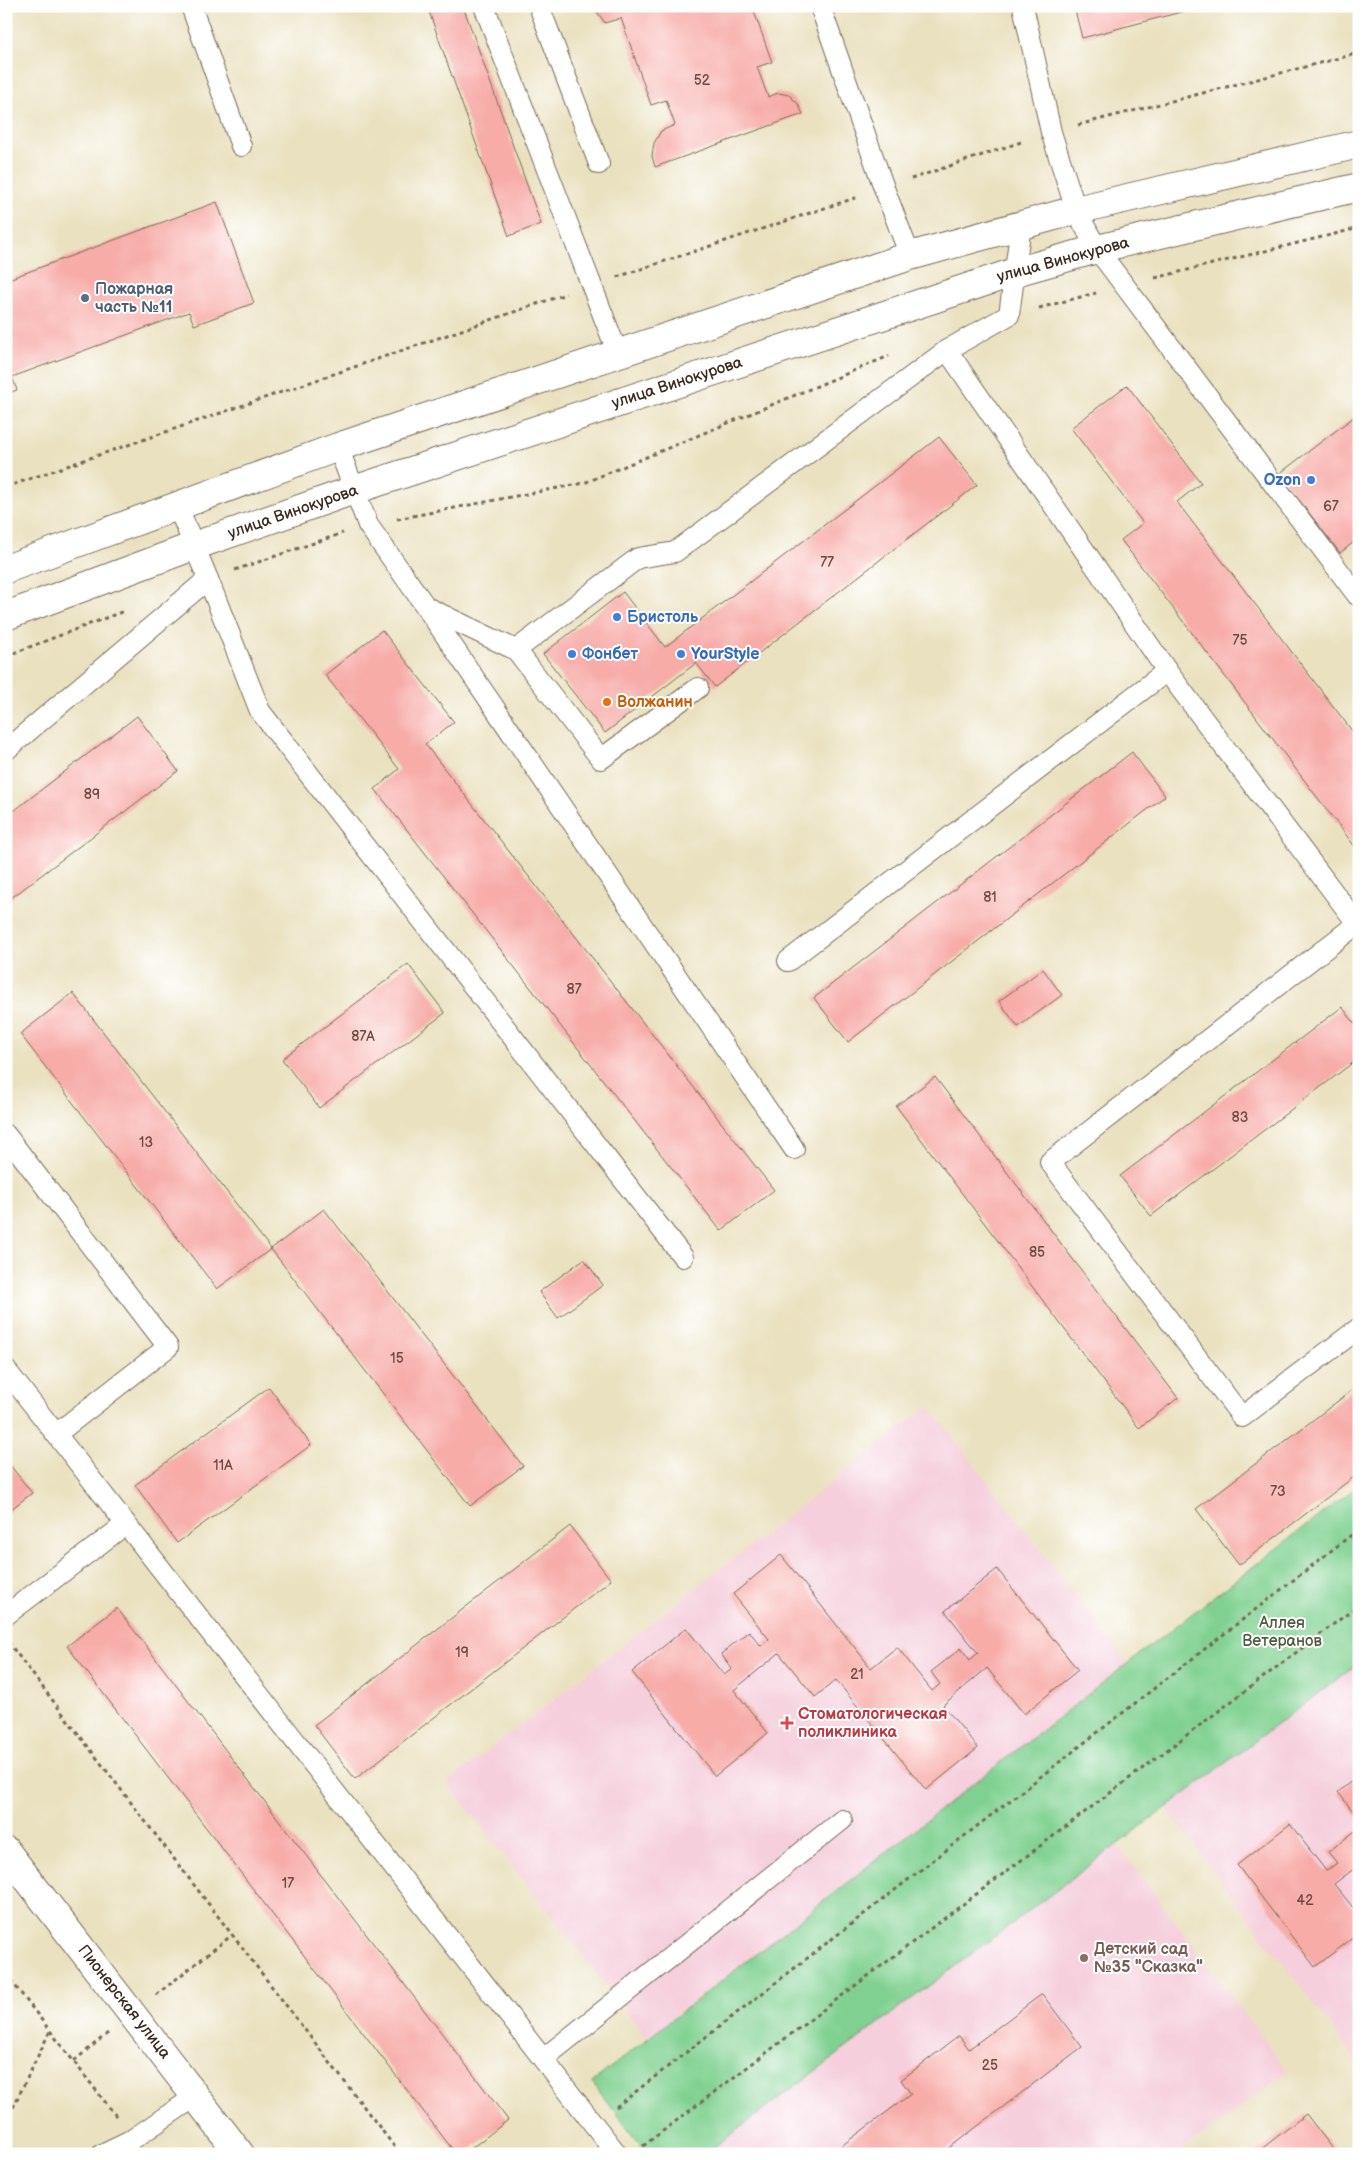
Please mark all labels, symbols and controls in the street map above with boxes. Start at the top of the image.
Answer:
house number: 52 [694,72,711,89]
street label: улица Винокурова [995,233,1132,287]
place label: Пожарная часть №11 [95,280,173,317]
marker: Пожарная часть №11 [79,292,91,304]
street label: улица Винокурова [609,353,745,413]
place label: Ozon [1264,471,1301,490]
marker: Ozon [1305,474,1317,486]
street label: улица Винокурова [226,481,361,543]
house number: 67 [1323,498,1339,515]
house number: 77 [820,554,834,571]
place label: Бристоль [627,608,699,627]
marker: Бристоль [611,611,623,623]
house number: 75 [1233,632,1247,649]
place label: Фонбет [582,645,638,664]
place label: YourStyle [691,645,759,664]
marker: Фонбет [566,648,578,660]
marker: YourStyle [675,648,687,660]
place label: Волжанин [617,693,693,712]
marker: Волжанин [601,696,613,708]
house number: 89 [84,786,100,803]
house number: 81 [983,889,997,906]
house number: 87 [566,981,582,998]
house number: 87А [351,1028,375,1045]
house number: 83 [1232,1109,1248,1126]
house number: 13 [139,1134,153,1151]
house number: 85 [1029,1244,1045,1261]
house number: 15 [390,1350,404,1367]
house number: 11А [213,1457,233,1474]
house number: 73 [1270,1483,1286,1500]
park label: Аллея Ветеранов [1242,1614,1322,1651]
house number: 19 [455,1644,469,1661]
house number: 21 [850,1666,864,1683]
place label: Cтоматологическая поликлиника [798,1705,947,1742]
marker: Cтоматологическая поликлиника [780,1716,794,1730]
house number: 17 [282,1875,294,1892]
house number: 42 [1297,1892,1314,1909]
place label: Детский сад №35 "Сказка" [1094,1940,1203,1977]
street label: Пионерская улица [74,1941,175,2063]
marker: Детский сад №35 "Сказка" [1078,1952,1090,1964]
house number: 25 [982,2057,998,2074]

